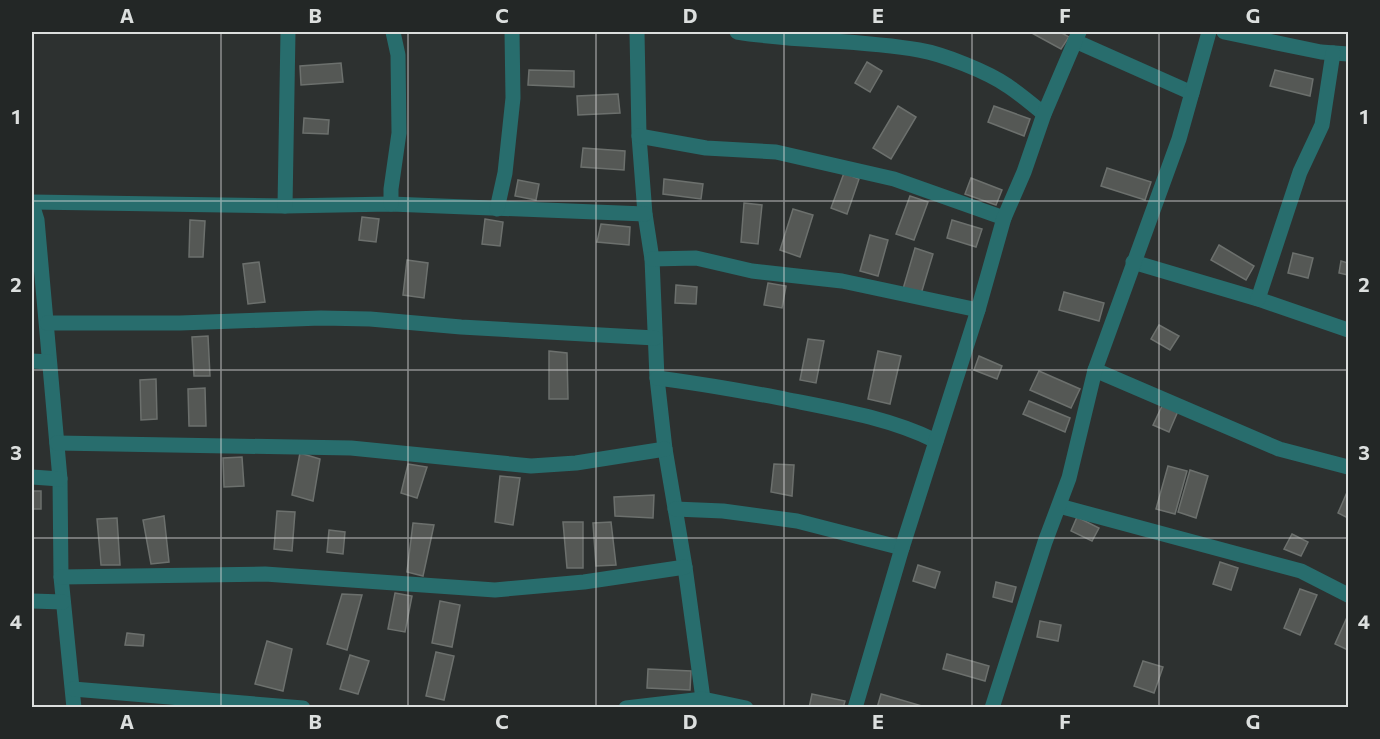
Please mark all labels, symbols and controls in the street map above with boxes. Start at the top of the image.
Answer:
text: A [120,3,134,27]
text: B [308,3,322,27]
text: C [495,3,509,27]
text: D [683,3,697,27]
text: E [872,3,884,27]
text: F [1059,3,1071,27]
text: G [1246,3,1260,27]
text: 1 [11,104,21,128]
text: 1 [1359,104,1369,128]
text: 2 [10,272,22,296]
text: 2 [1358,272,1370,296]
text: 3 [10,440,22,464]
text: 3 [1358,440,1370,464]
text: 4 [10,609,22,633]
text: 4 [1358,609,1370,633]
text: A [120,709,134,733]
text: B [308,709,322,733]
text: C [495,709,509,733]
text: D [683,709,697,733]
text: E [872,709,884,733]
text: F [1059,709,1071,733]
text: G [1246,709,1260,733]

